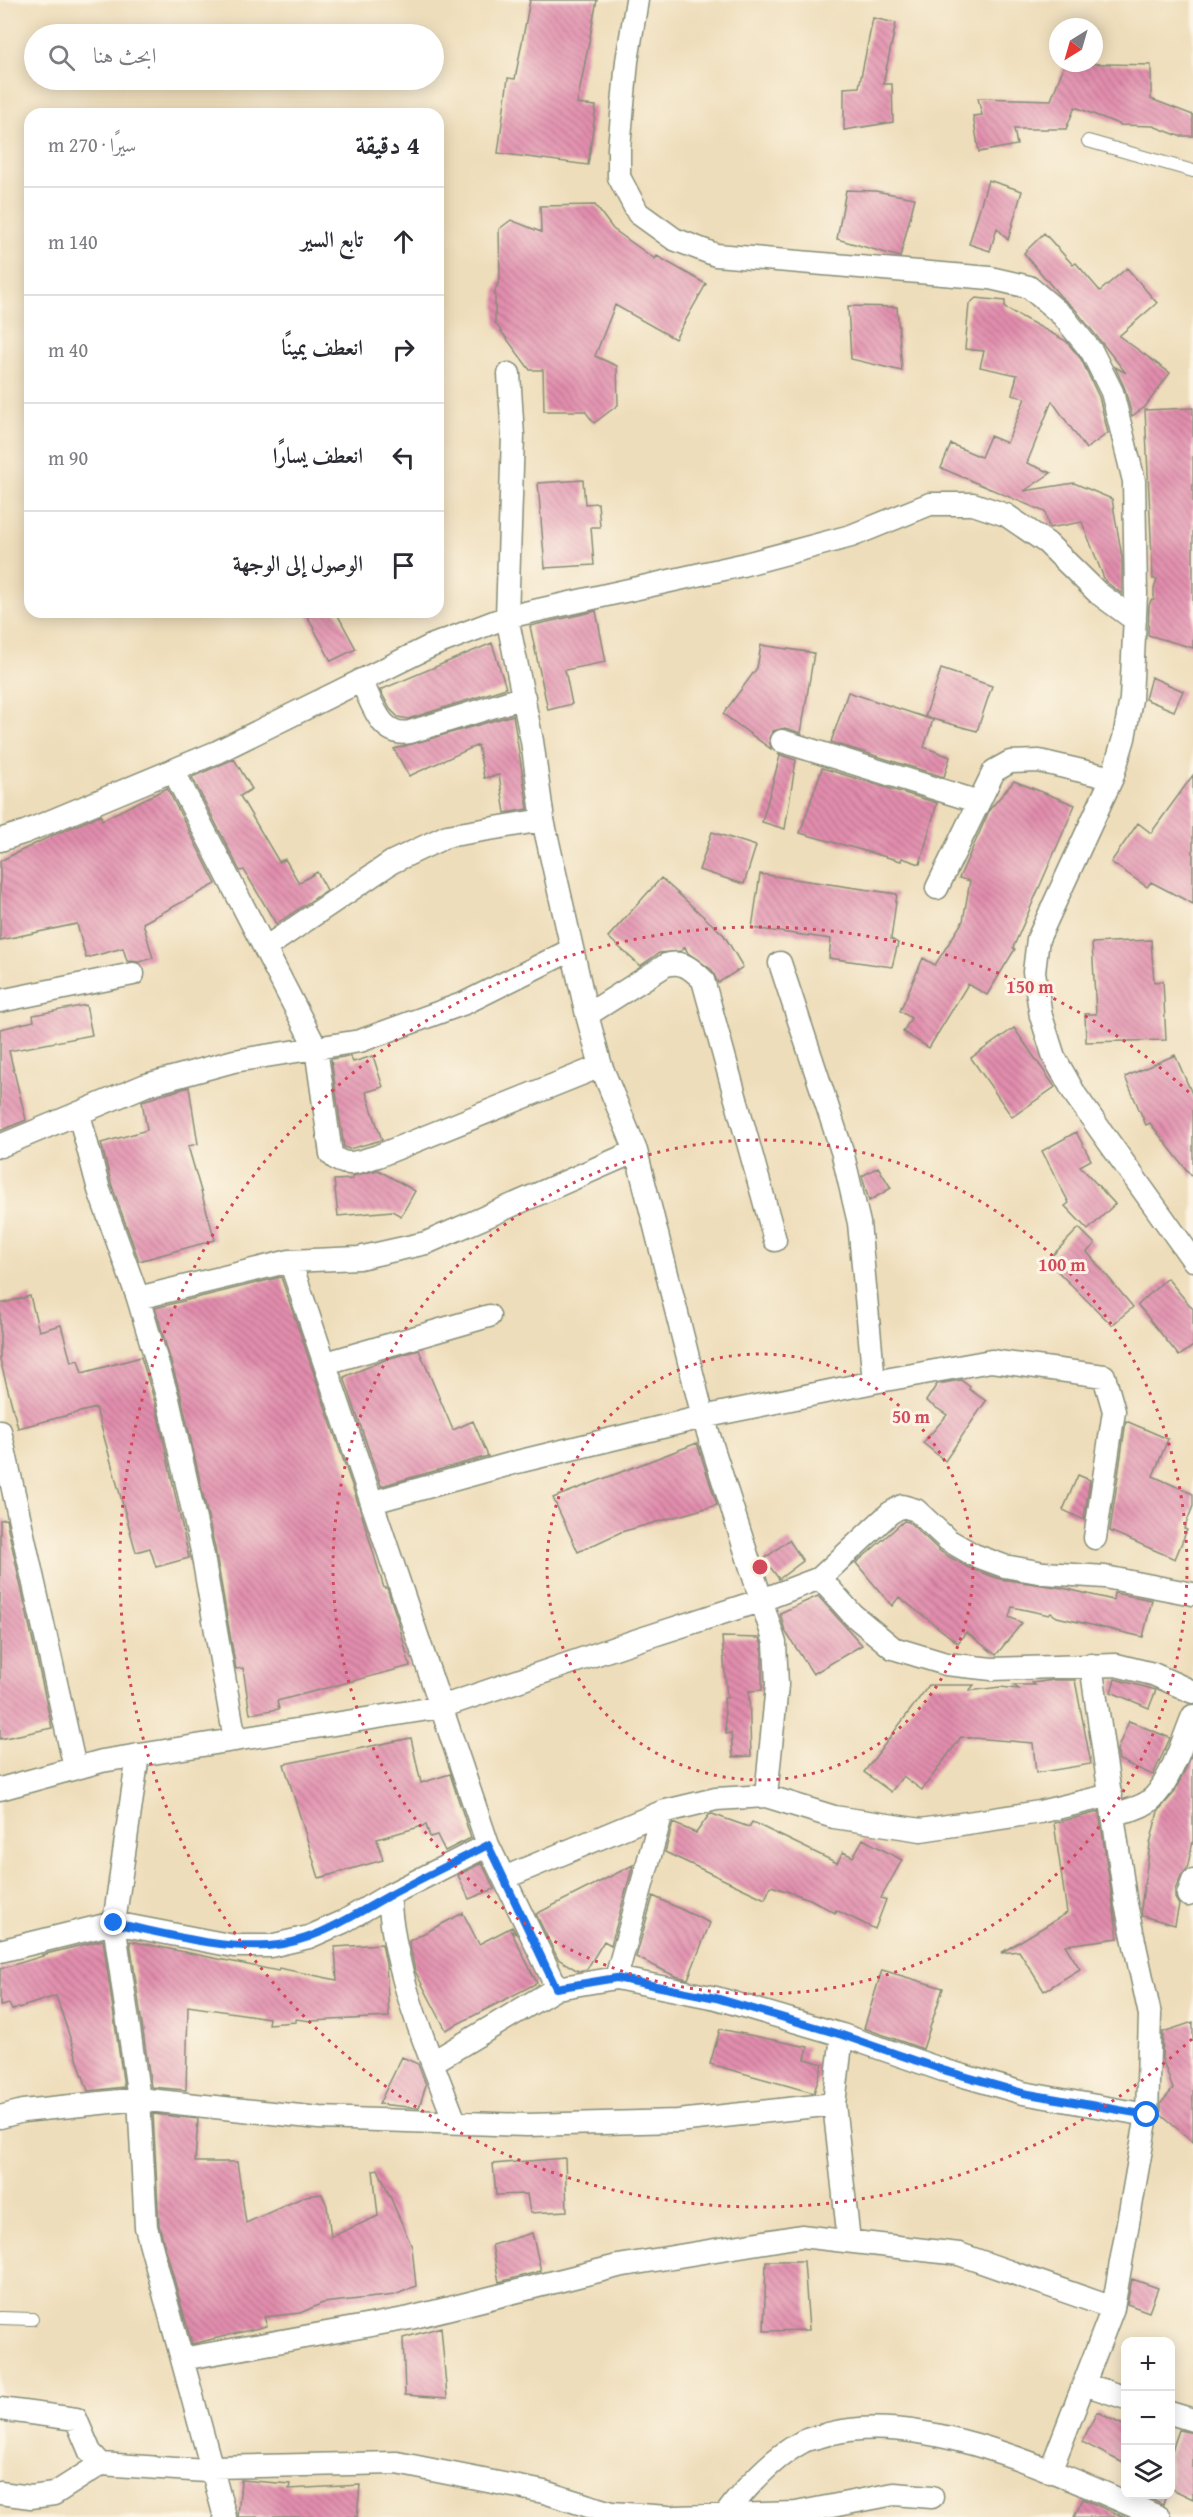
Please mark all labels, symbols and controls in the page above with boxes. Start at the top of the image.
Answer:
north arrow [1049,18,1103,72]
search box [24,24,444,90]
text: ابحث هنا [93,39,157,71]
icon: search [45,41,78,74]
text: 4 دقيقة [355,125,420,164]
text: سيرًا · 270 m [48,130,136,159]
text: تابع السير [301,223,363,255]
icon: ahead [387,225,420,258]
text: 140 m [48,227,98,256]
text: انعطف يمينًا [282,331,363,363]
icon: right [387,333,420,366]
text: 40 m [48,335,88,364]
text: انعطف يسارًا [273,439,363,471]
icon: left [387,441,420,474]
text: 90 m [48,443,88,472]
text: الوصول إلى الوجهة [233,547,363,579]
icon: arrive [387,549,420,582]
text: 150 m [1006,973,1054,1000]
text: 100 m [1038,1251,1086,1278]
text: 50 m [892,1403,931,1430]
centre of rings [750,1557,770,1577]
route end [100,1909,126,1935]
route start [1133,2101,1159,2127]
map controls [1121,2337,1175,2499]
button: + [1121,2337,1175,2391]
button: − [1121,2391,1175,2445]
button: layers [1121,2445,1175,2499]

